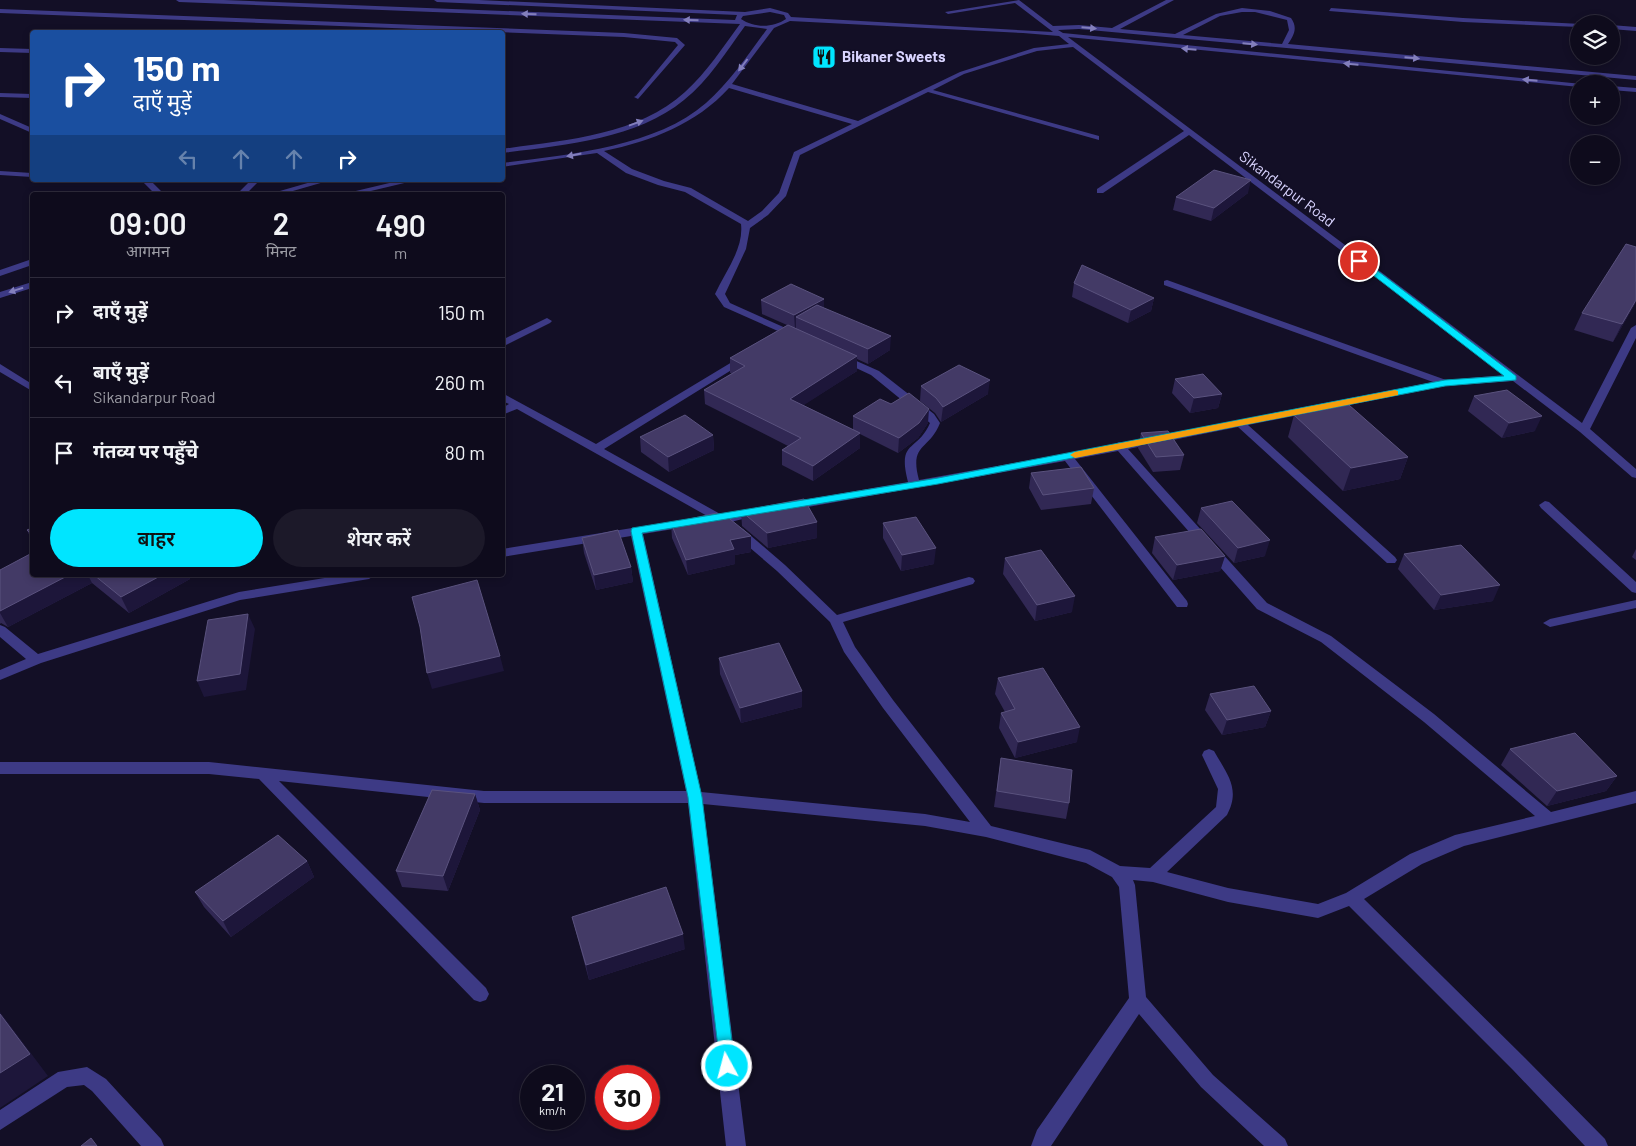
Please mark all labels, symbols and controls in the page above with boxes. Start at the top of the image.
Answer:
one-way arrow [521,10,537,18]
map controls [1570,15,1620,185]
button: layers [1570,15,1620,65]
one-way arrow [683,16,699,24]
one-way arrow [1081,24,1097,32]
one-way arrow [1243,40,1259,48]
restaurant icon: Bikaner Sweets [811,44,837,70]
one-way arrow [1181,45,1197,53]
text: 150 m [133,46,220,88]
place label: Bikaner Sweets [842,47,946,65]
icon: right [50,50,115,115]
one-way arrow [1404,55,1420,63]
one-way arrow [738,58,748,72]
one-way arrow [1343,60,1359,68]
button: + [1570,75,1620,125]
one-way arrow [1522,76,1538,84]
text: दाएँ मुड़ें [133,88,192,114]
one-way arrow [628,119,643,126]
button: − [1570,135,1620,185]
icon: left [174,145,202,173]
icon: ahead [227,145,255,173]
icon: ahead [280,145,308,173]
icon: right [333,145,361,173]
street label: Sikandarpur Road [1236,146,1339,230]
one-way arrow [566,151,582,159]
text: 09:00 [109,205,187,241]
text: 2 [273,205,289,241]
text: 490 [375,207,426,243]
pin [1338,240,1380,282]
text: आगमन [126,241,170,260]
text: मिनट [266,241,296,260]
text: m [394,243,407,262]
icon: arrive [1345,247,1373,275]
one-way arrow [9,287,24,294]
icon: right [50,299,78,327]
text: दाएँ मुड़ें [93,299,148,322]
text: 150 m [438,301,485,324]
text: बाएँ मुड़ें [93,360,149,383]
icon: left [50,369,78,397]
text: 260 m [435,371,485,394]
text: Sikandarpur Road [93,387,216,406]
icon: arrive [50,439,78,467]
text: गंतव्य पर पहुँचे [93,439,198,462]
text: 80 m [445,441,485,464]
button: बाहर [50,509,263,567]
button: शेयर करें [273,509,485,567]
position arrow [700,1039,752,1091]
speed limit sign: 30 [595,1065,660,1130]
text: 21 [541,1076,564,1106]
text: km/h [539,1103,566,1117]

